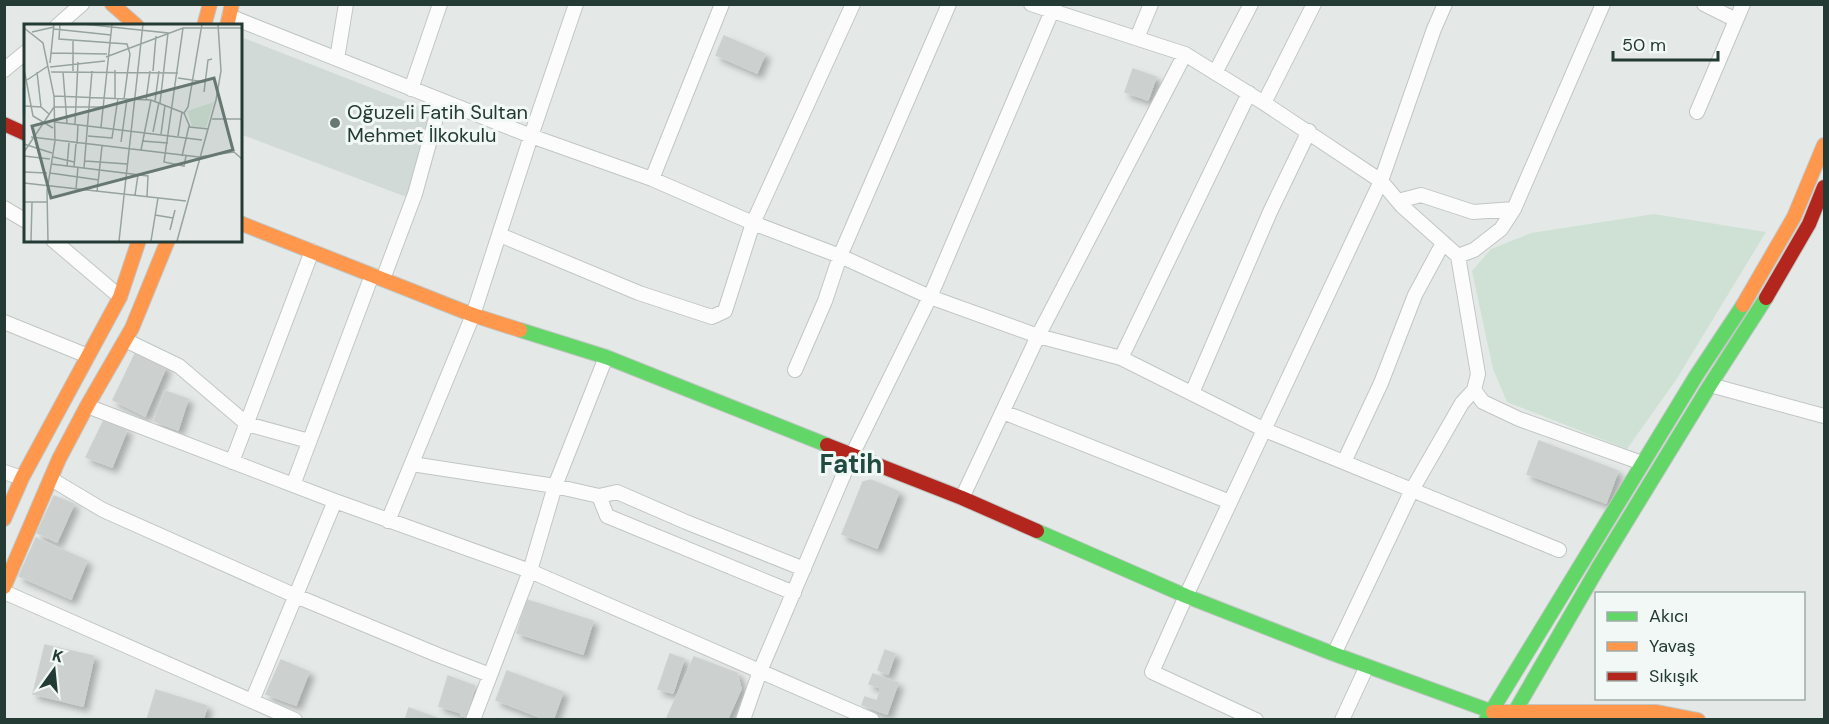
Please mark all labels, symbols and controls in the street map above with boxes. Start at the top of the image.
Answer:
inset map [24,24,242,242]
scale bar [1613,24,1718,62]
text: 50 m [1622,33,1666,57]
place label: Oğuzeli Fatih Sultan Mehmet İlkokulu [347,99,528,148]
marker: Oğuzeli Fatih Sultan Mehmet İlkokulu [328,116,342,130]
district label: Fatih [820,447,882,481]
legend [1595,592,1805,700]
text: Akıcı [1649,604,1688,628]
text: Yavaş [1649,634,1695,658]
north arrow [24,640,84,700]
text: K [50,644,66,668]
text: Sıkışık [1649,664,1699,688]

